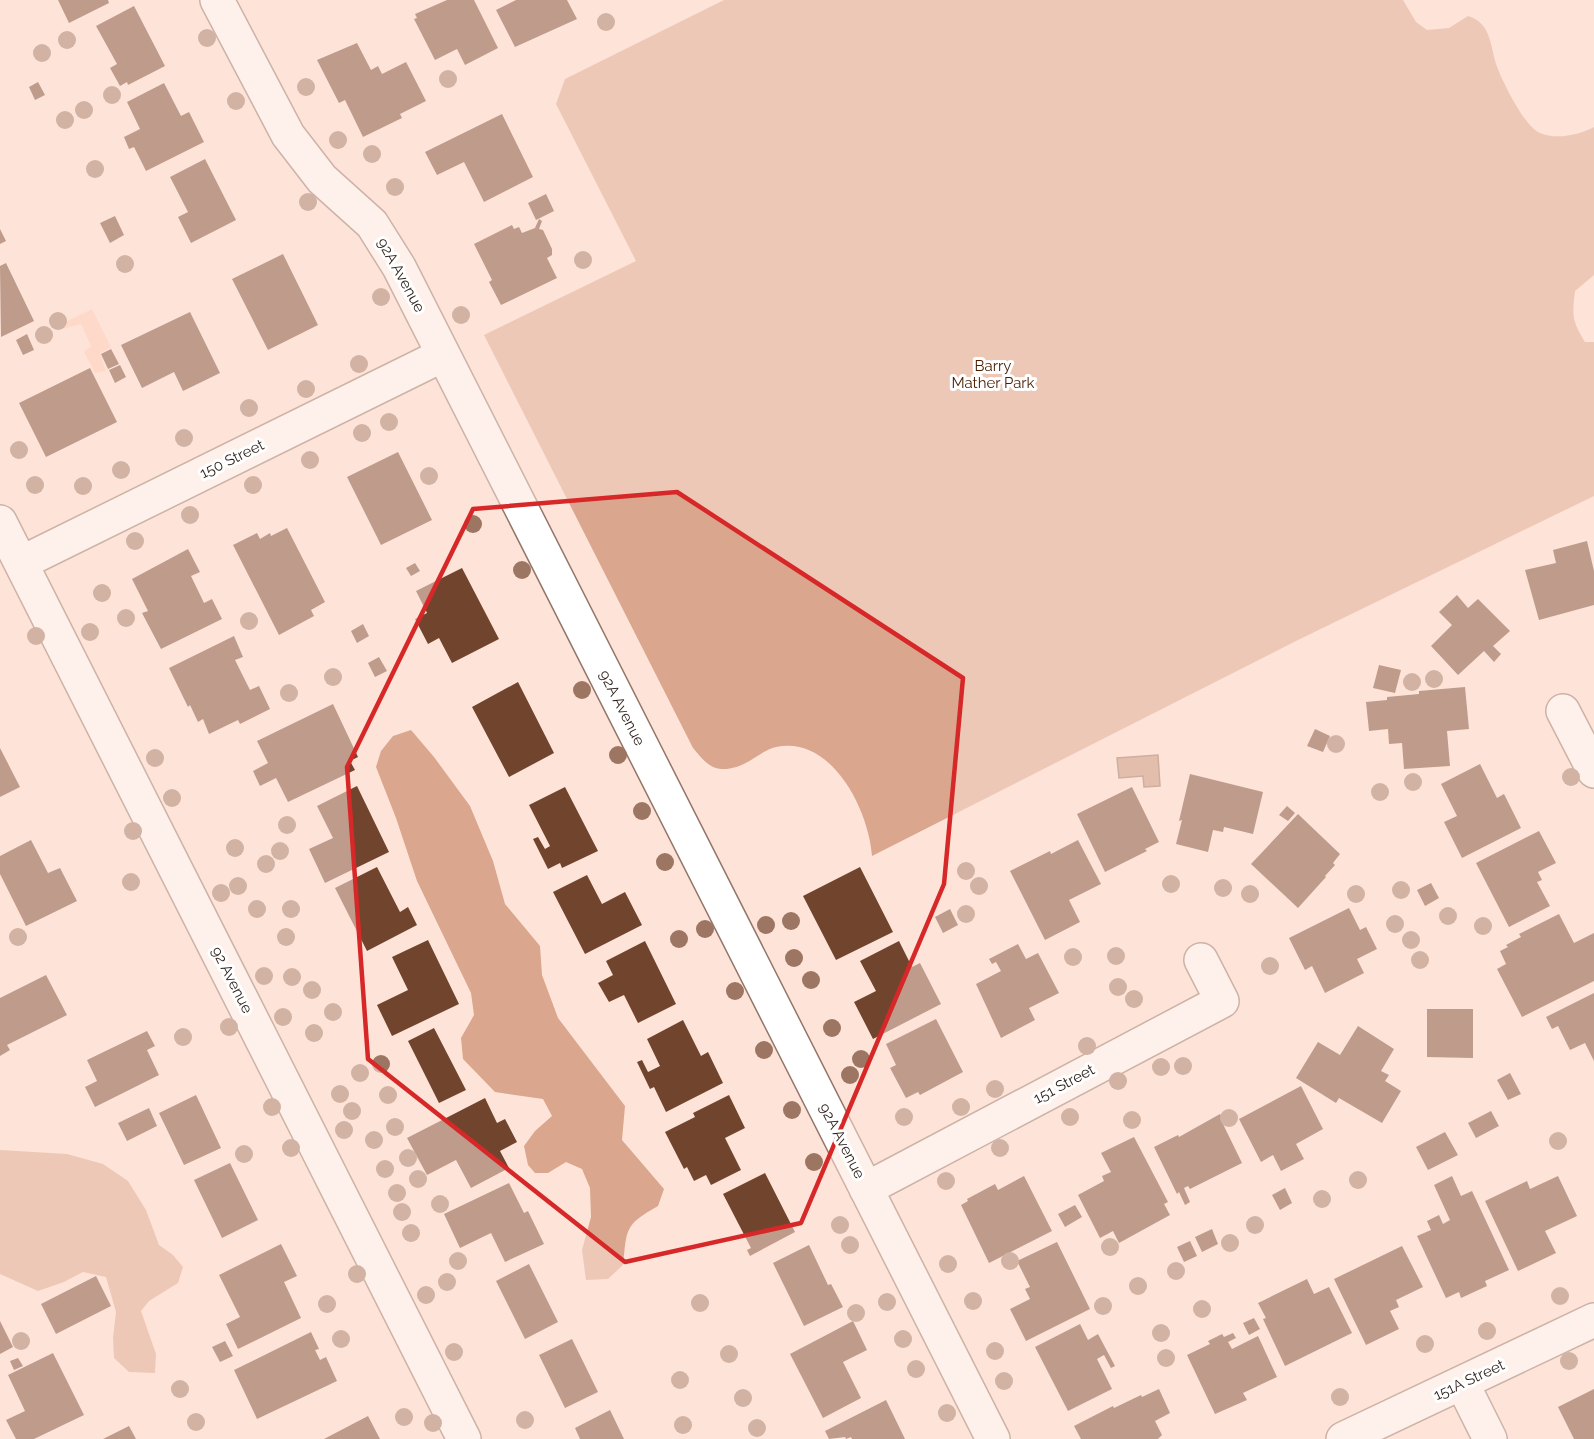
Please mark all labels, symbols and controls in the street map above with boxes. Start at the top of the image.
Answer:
street label: 92A Avenue [373,235,429,316]
park label: Barry Mather Park [951,357,1035,392]
street label: 150 Street [197,436,267,482]
street label: 92A Avenue [595,667,649,749]
street label: 92 Avenue [207,944,257,1017]
street label: 151 Street [1030,1060,1098,1108]
street label: 92A Avenue [815,1100,869,1182]
street label: 151A Street [1431,1356,1507,1404]

